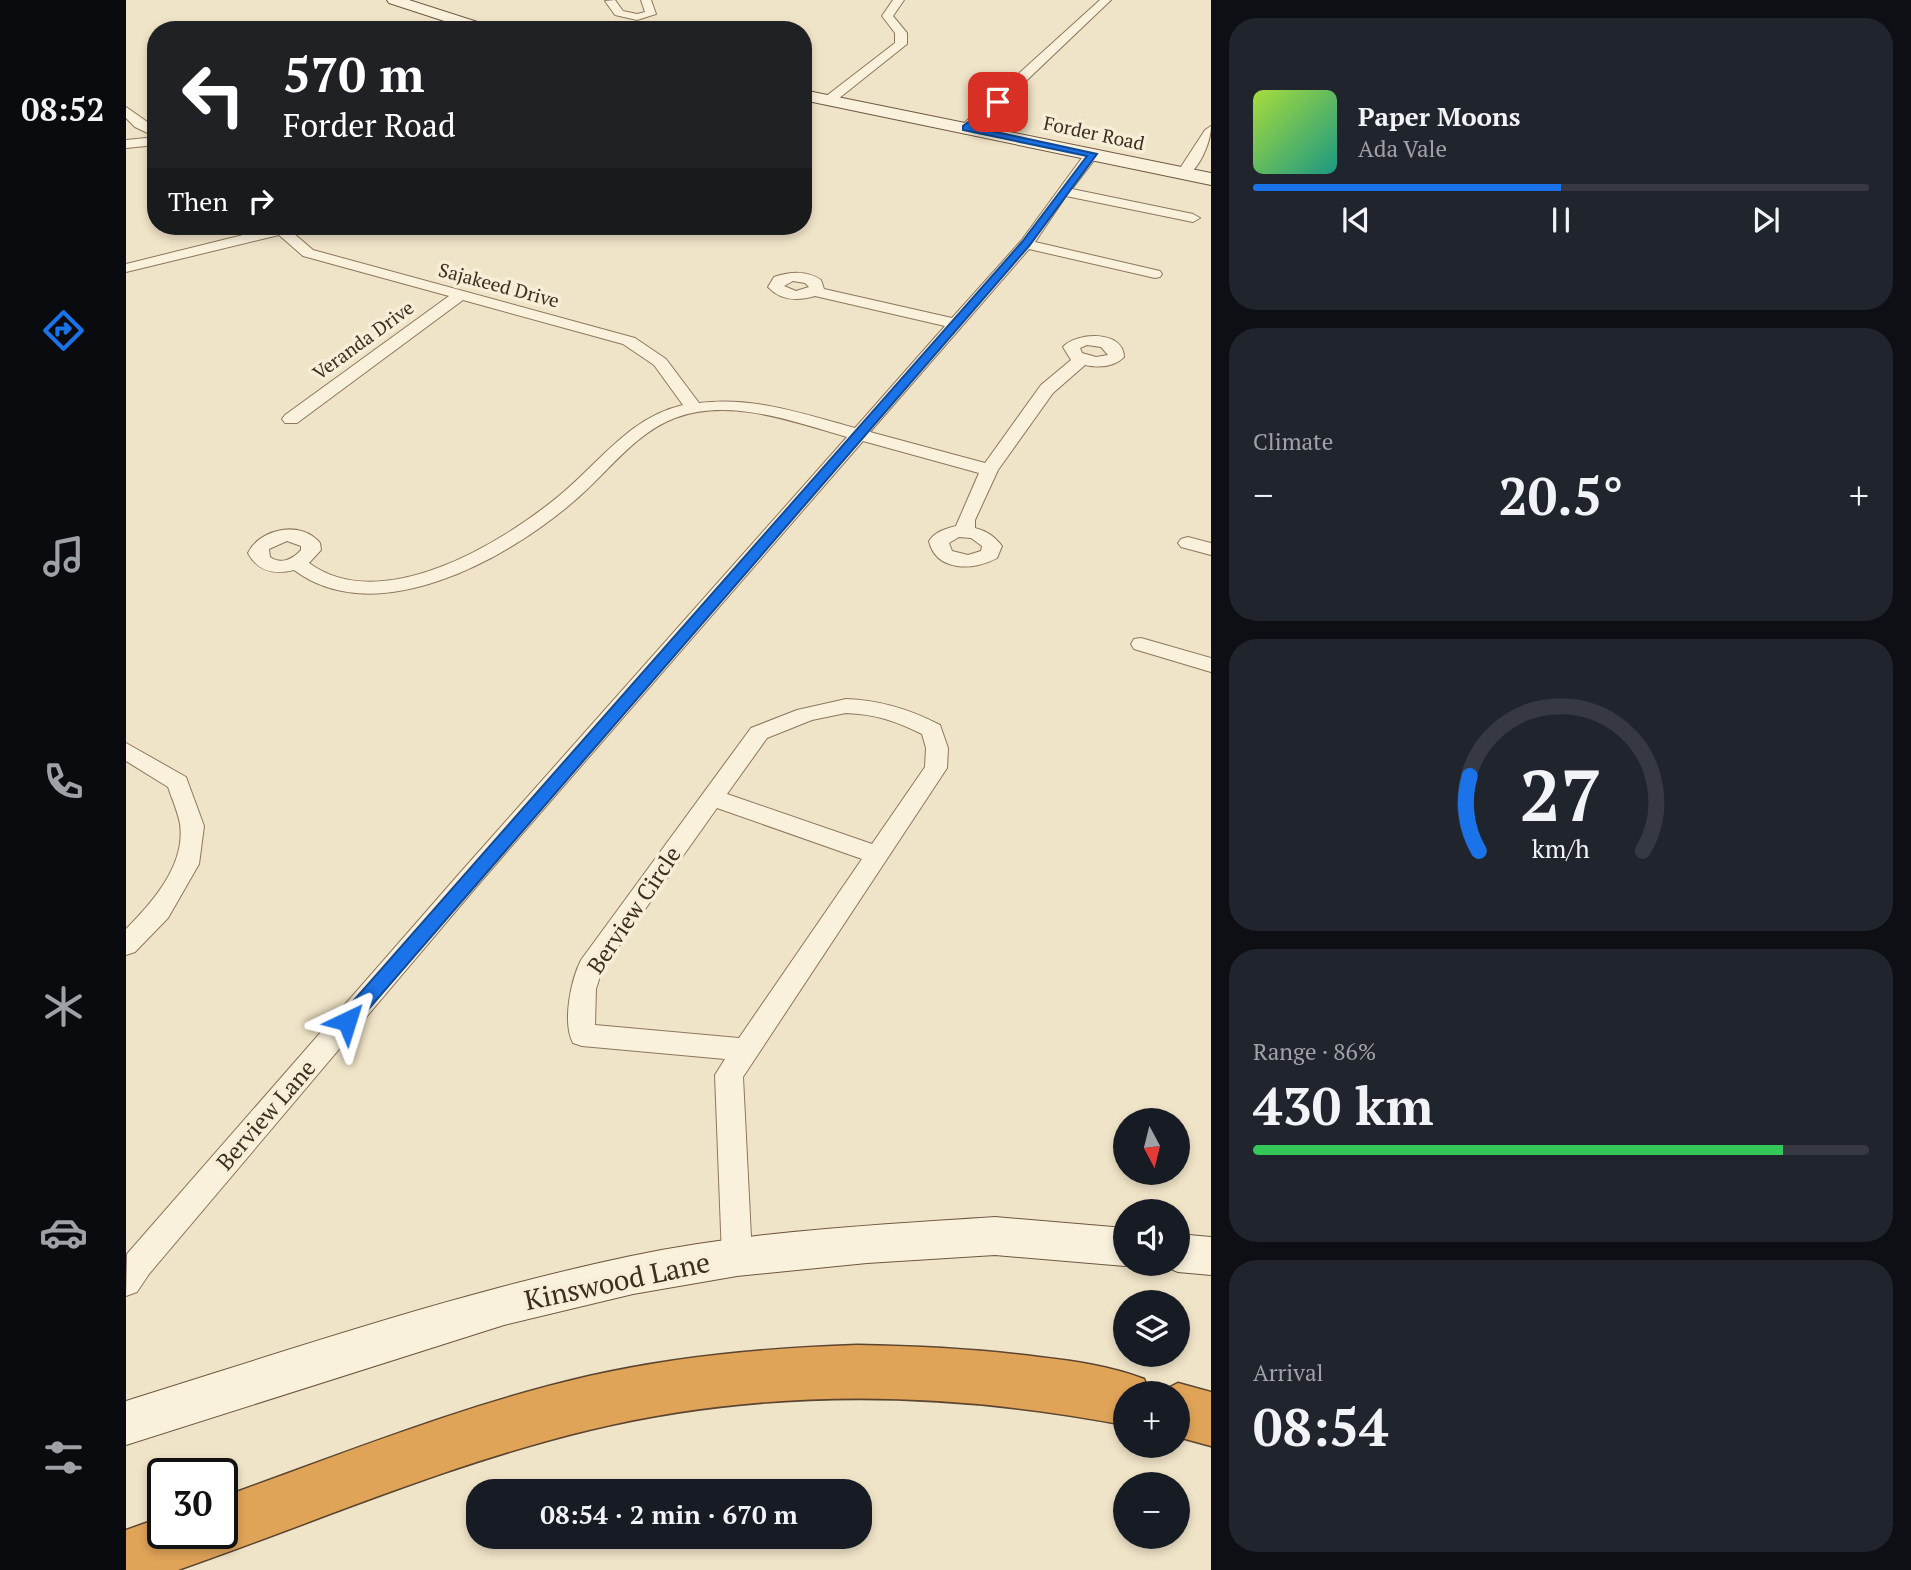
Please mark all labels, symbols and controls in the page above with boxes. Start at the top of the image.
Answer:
text: 570 m [283,41,425,106]
icon: left [168,49,259,140]
pin [968,72,1028,132]
icon: arrive [979,83,1017,121]
text: 08:52 [21,88,105,130]
text: Paper Moons [1358,99,1521,133]
text: Forder Road [283,104,456,146]
street label: Forder Road [1041,110,1147,155]
text: Ada Vale [1358,133,1447,164]
icon: right [242,182,280,220]
text: Then [168,184,228,218]
icon: previous [1337,201,1375,239]
icon: pause [1542,201,1580,239]
icon: next [1747,201,1785,239]
street label: Sajakeed Drive [436,256,562,313]
street label: Veranda Drive [307,294,418,385]
icon: directions [39,306,88,355]
text: Climate [1253,426,1333,457]
text: 20.5° [1498,461,1624,530]
text: − [1253,470,1273,520]
text: + [1849,470,1869,520]
icon: music [39,532,88,581]
text: 27 [1520,745,1602,842]
icon: phone [39,757,88,806]
text: km/h [1532,832,1590,865]
street label: Berview Circle [580,840,688,979]
icon: climate [39,982,88,1031]
position arrow [310,984,384,1058]
text: Range · 86% [1253,1036,1376,1067]
street label: Berview Lane [209,1053,322,1176]
text: 430 km [1253,1071,1434,1140]
north arrow [1113,1108,1190,1185]
map controls [1113,1108,1190,1549]
button: sound [1113,1199,1190,1276]
icon: car [39,1208,88,1257]
street label: Kinswood Lane [521,1243,713,1318]
button: layers [1113,1290,1190,1367]
text: Arrival [1253,1357,1324,1388]
button: + [1113,1381,1190,1458]
text: 08:54 [1253,1392,1388,1461]
icon: filters [39,1433,88,1482]
speed limit sign: 30 [147,1458,238,1549]
button: − [1113,1472,1190,1549]
text: 08:54 · 2 min · 670 m [540,1497,798,1531]

